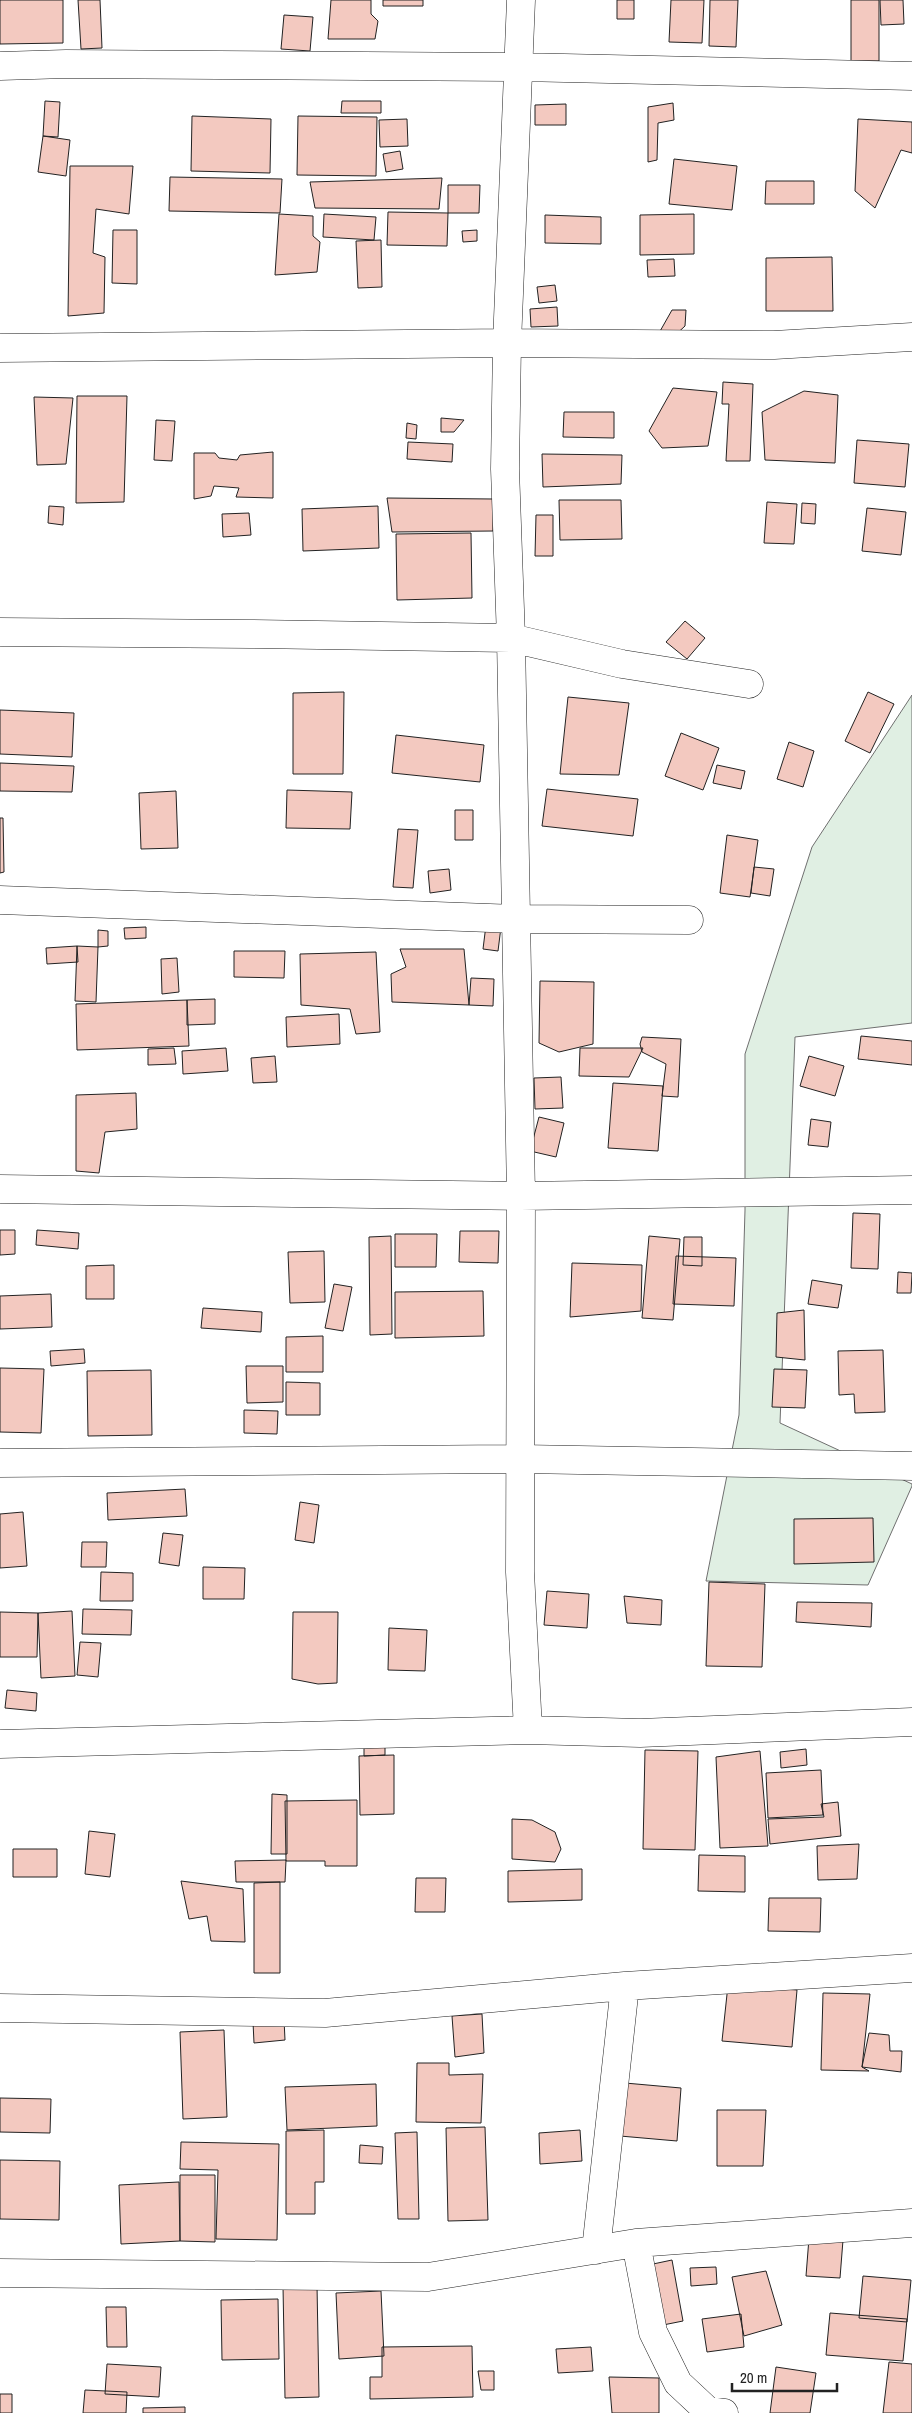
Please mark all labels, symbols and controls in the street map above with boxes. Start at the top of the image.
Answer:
scale bar [732,2360,837,2392]
text: 20 m [740,2367,767,2388]

